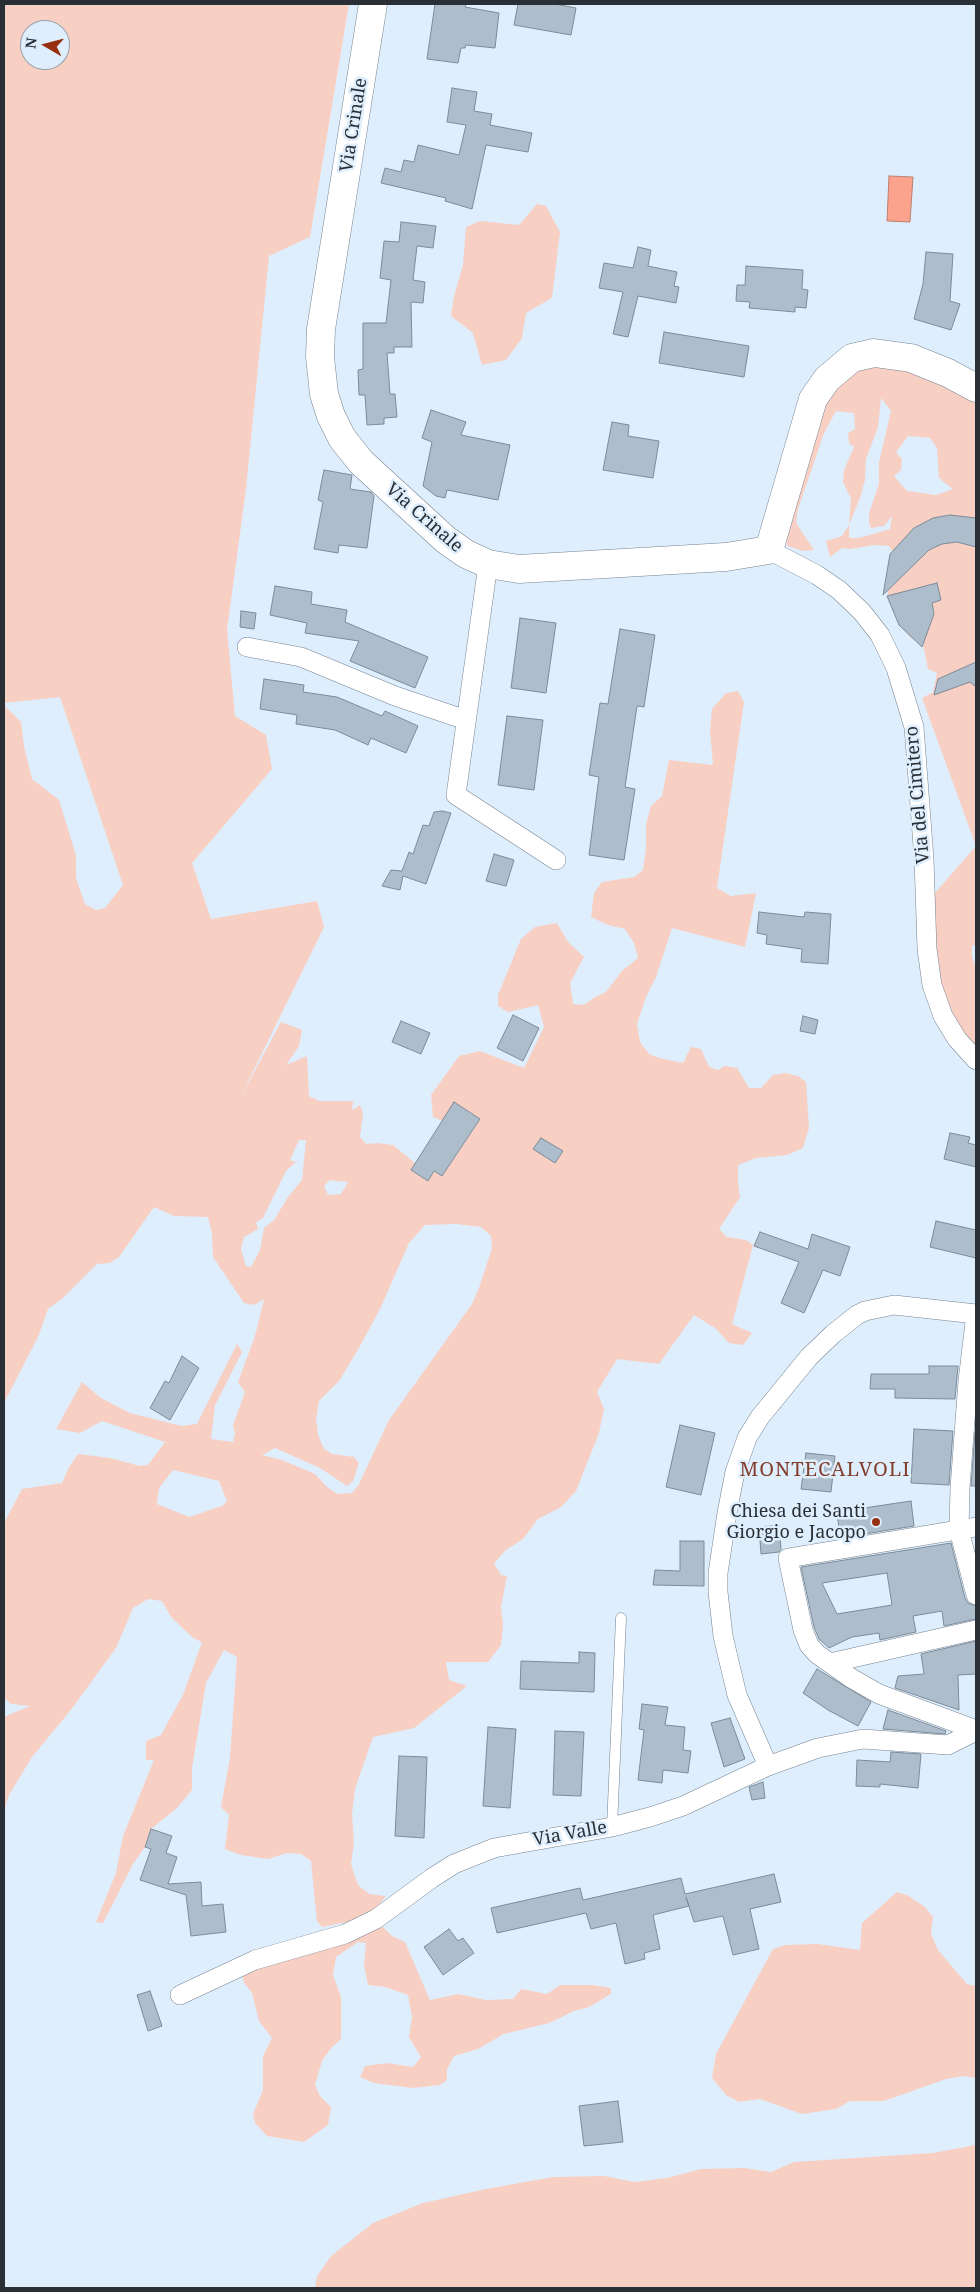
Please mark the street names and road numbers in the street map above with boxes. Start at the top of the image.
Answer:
street label: Via Crinale [336,76,372,174]
street label: Via Crinale [381,479,467,557]
street label: Via del Cimitero [901,725,935,865]
street label: Via Valle [531,1817,609,1851]

